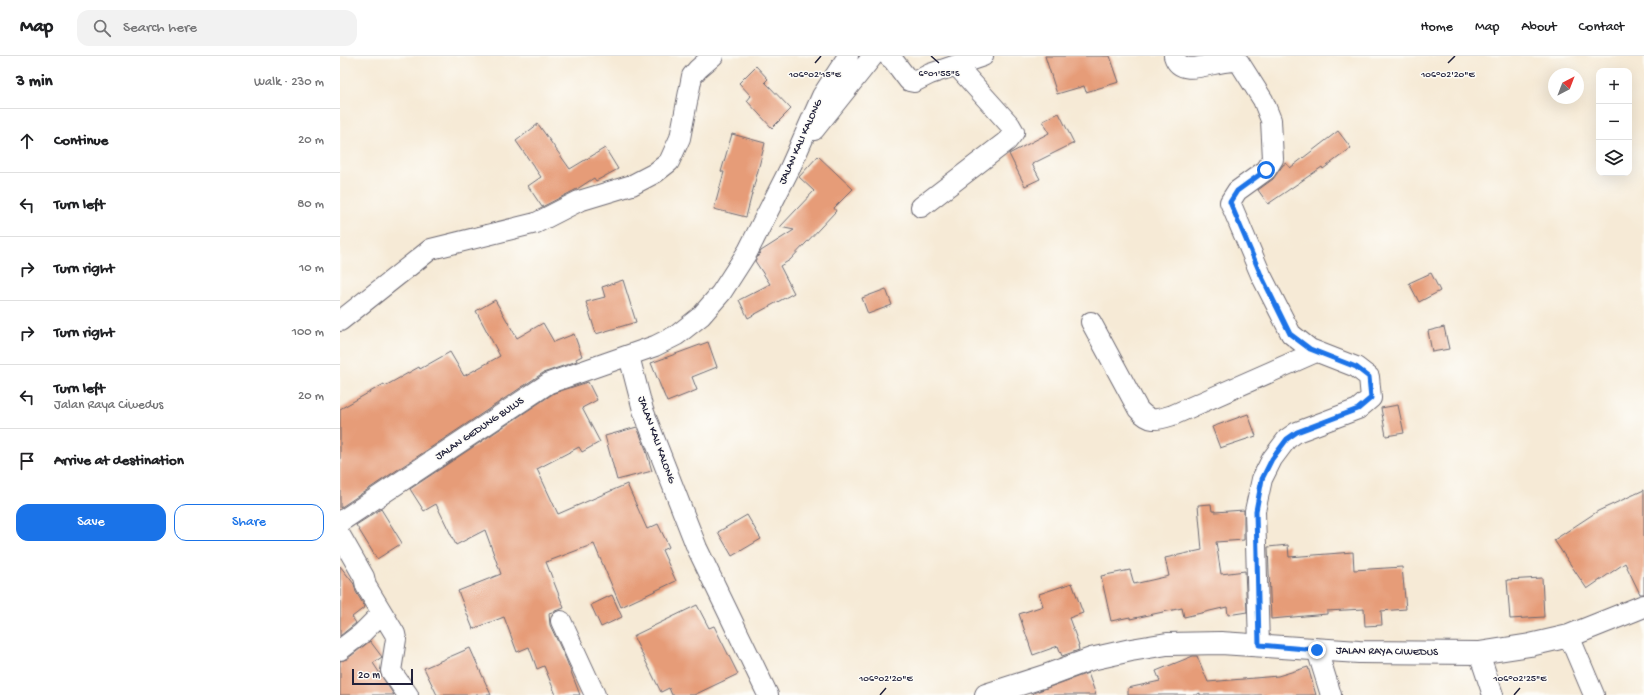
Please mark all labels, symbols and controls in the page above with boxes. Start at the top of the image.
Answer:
search box [77,10,357,46]
text: Map [20,16,53,39]
icon: search [91,17,113,39]
text: Search here [123,19,197,37]
text: Home [1421,19,1453,36]
text: Map [1475,19,1499,36]
text: About [1521,19,1557,36]
text: Contact [1579,19,1624,36]
text: 6°01'55"S [918,68,960,80]
north arrow [1548,68,1584,104]
map controls [1596,68,1632,176]
button: + [1596,68,1632,104]
text: 106°02'15"E [788,69,842,81]
text: 106°02'20"E [1420,69,1475,81]
text: 3 min [16,72,53,92]
text: Walk · 230 m [254,75,324,90]
street label: JALAN KALI KALONG [777,97,826,186]
button: − [1596,104,1632,140]
icon: ahead [16,130,38,152]
text: Continue [54,132,108,150]
text: 20 m [298,133,324,148]
button: layers [1596,140,1632,176]
route start [1257,161,1275,179]
icon: left [16,194,38,216]
text: Turn left [54,196,105,214]
text: 80 m [297,197,324,212]
icon: right [16,258,38,280]
text: Turn right [54,260,114,278]
text: 10 m [299,261,324,276]
icon: right [16,322,38,344]
text: Turn right [54,324,114,342]
text: 100 m [292,325,324,340]
text: Turn left [54,380,105,398]
icon: left [16,386,38,408]
text: 20 m [298,389,324,404]
street label: JALAN GEDUNG BULUS [433,394,527,463]
street label: JALAN KALI KALONG [635,395,678,486]
text: Jalan Raya Ciwedus [54,398,163,413]
icon: arrive [16,450,38,472]
text: Arrive at destination [54,452,184,470]
button: Save [16,504,166,541]
button: Share [174,504,324,541]
route end [1308,641,1326,659]
street label: JALAN RAYA CIWEDUS [1336,645,1439,659]
scale bar [352,667,413,686]
text: 20 m [358,670,380,682]
text: 106°02'20"E [858,673,913,685]
text: 106°02'25"E [1493,673,1547,685]

